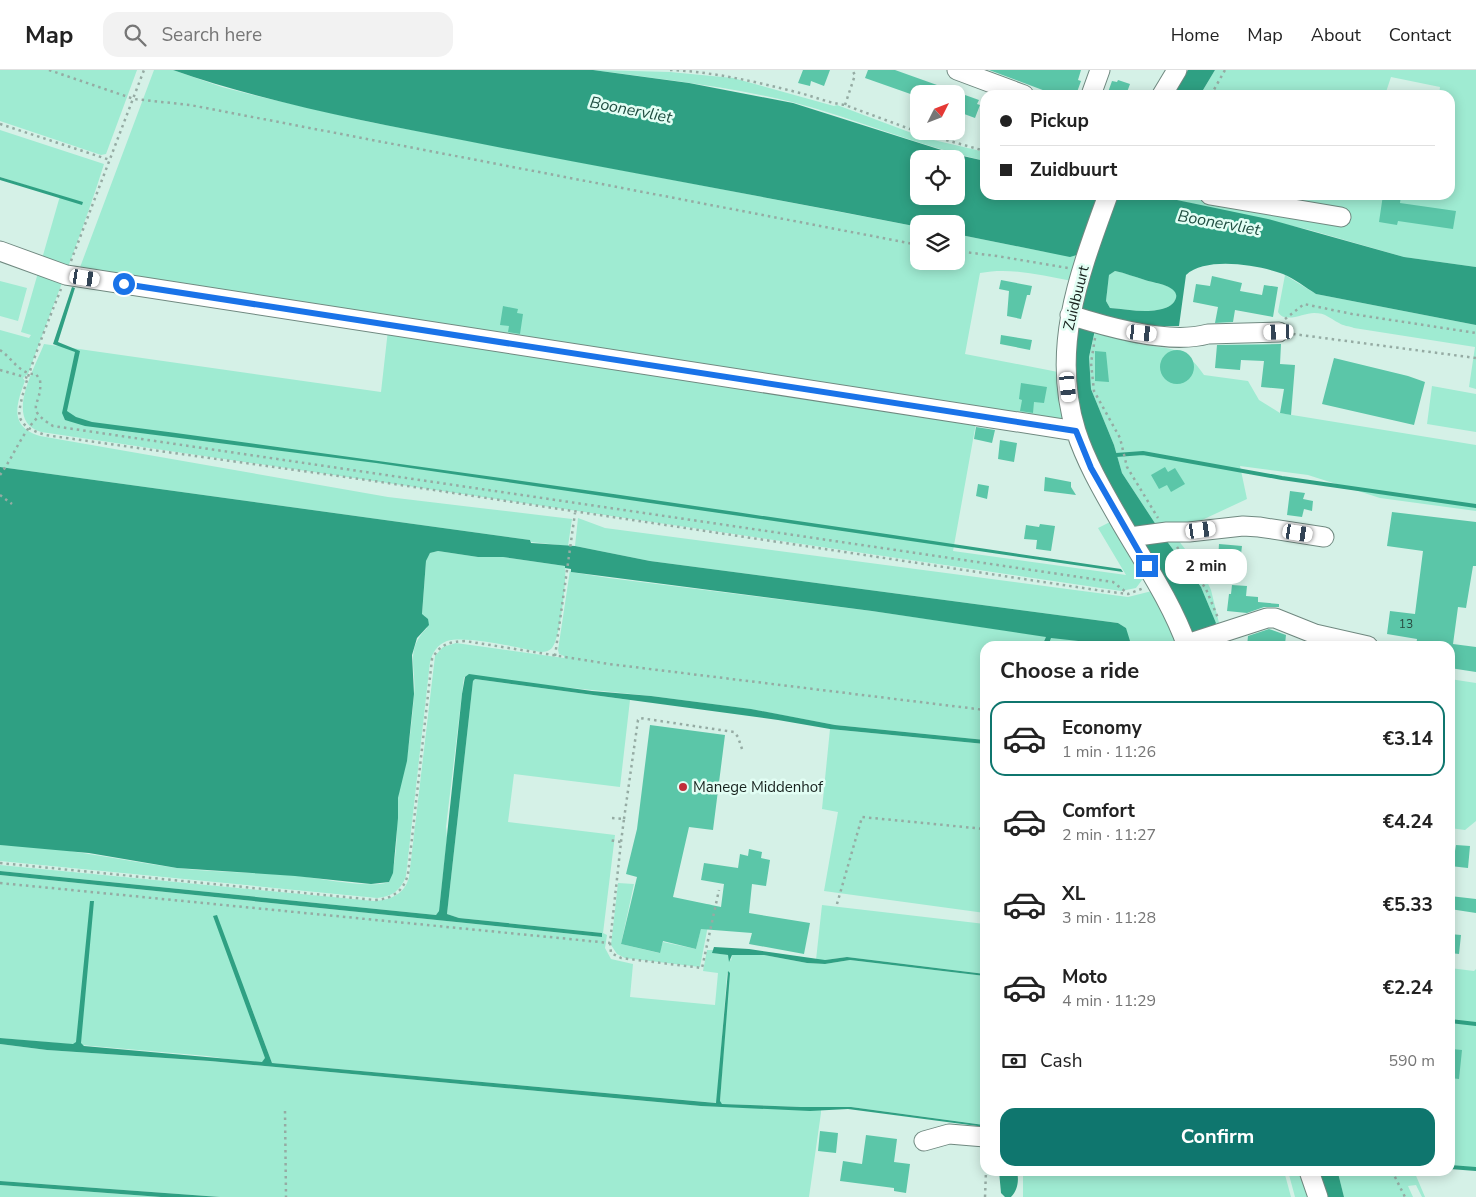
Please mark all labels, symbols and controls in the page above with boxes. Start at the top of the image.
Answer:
search box [103,12,453,57]
text: Map [25,19,73,51]
icon: search [121,21,149,49]
text: Search here [161,22,262,48]
text: Home [1171,23,1219,47]
text: Map [1247,23,1283,47]
text: About [1311,23,1361,47]
text: Contact [1389,23,1451,47]
north arrow [910,85,965,140]
map controls [910,85,965,270]
water label: Boonervliet [588,91,674,129]
text: Pickup [1030,108,1089,134]
button: locate [910,150,965,205]
text: Zuidbuurt [1030,157,1117,183]
water label: Boonervliet [1176,205,1262,241]
button: layers [910,215,965,270]
street label: Zuidbuurt [1058,263,1094,332]
car [69,268,100,288]
route start [113,273,135,295]
car [1126,324,1157,342]
car [1263,324,1294,340]
car [1058,371,1077,403]
car [1185,520,1216,540]
car [1282,523,1313,543]
callout: 2 min [1164,548,1247,584]
route end [1136,555,1158,577]
text: 2 min [1185,555,1227,577]
house number: 13 [1399,616,1413,632]
text: Choose a ride [1000,656,1139,686]
text: Economy [1062,715,1142,741]
icon: car [1002,716,1047,761]
text: €3.14 [1383,726,1433,752]
text: 1 min · 11:26 [1062,741,1156,763]
place label: Manege Middenhof [693,777,824,797]
marker: Manege Middenhof [677,781,689,793]
text: Comfort [1062,798,1135,824]
icon: car [1002,799,1047,844]
text: €4.24 [1383,809,1433,835]
text: 2 min · 11:27 [1062,824,1156,846]
text: XL [1062,881,1085,907]
icon: car [1002,882,1047,927]
text: €5.33 [1383,892,1433,918]
text: 3 min · 11:28 [1062,907,1156,929]
text: Moto [1062,964,1108,990]
icon: car [1002,965,1047,1010]
text: €2.24 [1383,975,1433,1001]
text: 4 min · 11:29 [1062,990,1156,1012]
icon: cash [1000,1047,1028,1075]
text: Cash [1040,1048,1082,1074]
text: 590 m [1388,1050,1435,1072]
button: Confirm [1000,1108,1435,1166]

